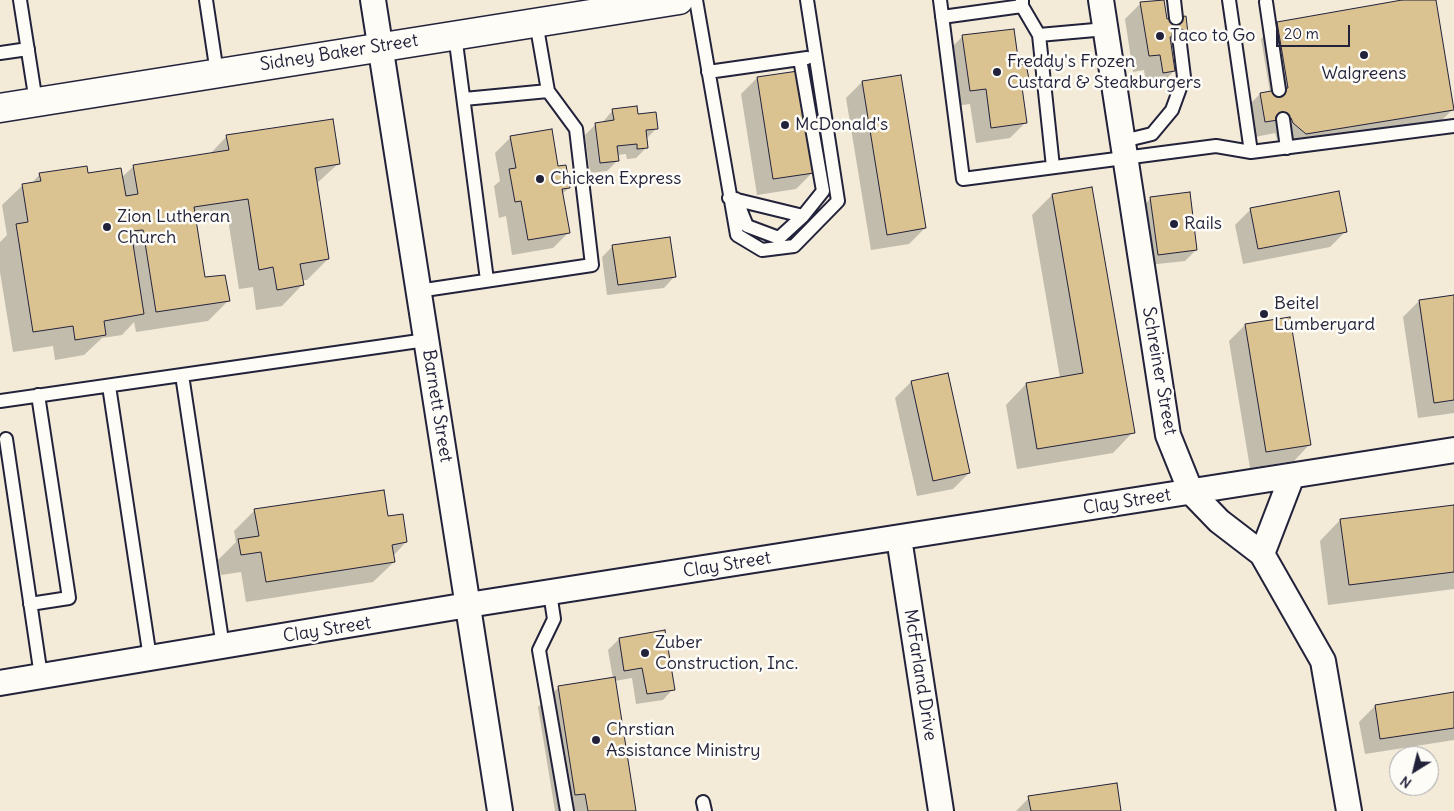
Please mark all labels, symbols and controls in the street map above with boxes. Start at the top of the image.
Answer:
scale bar [1279,15,1353,47]
text: 20 m [1284,24,1319,43]
place label: Taco to Go [1170,25,1255,47]
street label: Sidney Baker Street [258,30,420,76]
marker: Taco to Go [1154,30,1166,42]
marker: Walgreens [1358,49,1370,61]
place label: Freddy's Frozen Custard & Steakburgers [1007,51,1201,94]
place label: Walgreens [1322,63,1406,85]
marker: Freddy's Frozen Custard & Steakburgers [991,66,1003,78]
place label: McDonald's [795,114,888,136]
marker: McDonald's [779,119,791,131]
place label: Chicken Express [550,168,681,190]
marker: Chicken Express [534,173,546,185]
place label: Zion Lutheran Church [117,206,230,248]
place label: Rails [1184,213,1222,235]
marker: Rails [1168,218,1180,230]
marker: Zion Lutheran Church [101,221,113,233]
place label: Beitel Lumberyard [1274,293,1375,336]
street label: Schreiner Street [1137,305,1181,437]
marker: Beitel Lumberyard [1258,308,1270,320]
street label: Barnett Street [417,348,457,464]
street label: Clay Street [1082,484,1172,520]
street label: Clay Street [682,547,772,583]
street label: McFarland Drive [899,608,941,742]
street label: Clay Street [282,612,372,648]
place label: Zuber Construction, Inc. [655,632,798,674]
marker: Zuber Construction, Inc. [639,647,651,659]
place label: Chrstian Assistance Ministry [606,719,761,762]
marker: Chrstian Assistance Ministry [590,734,602,746]
north arrow [1389,746,1439,796]
text: N [1397,772,1415,792]

